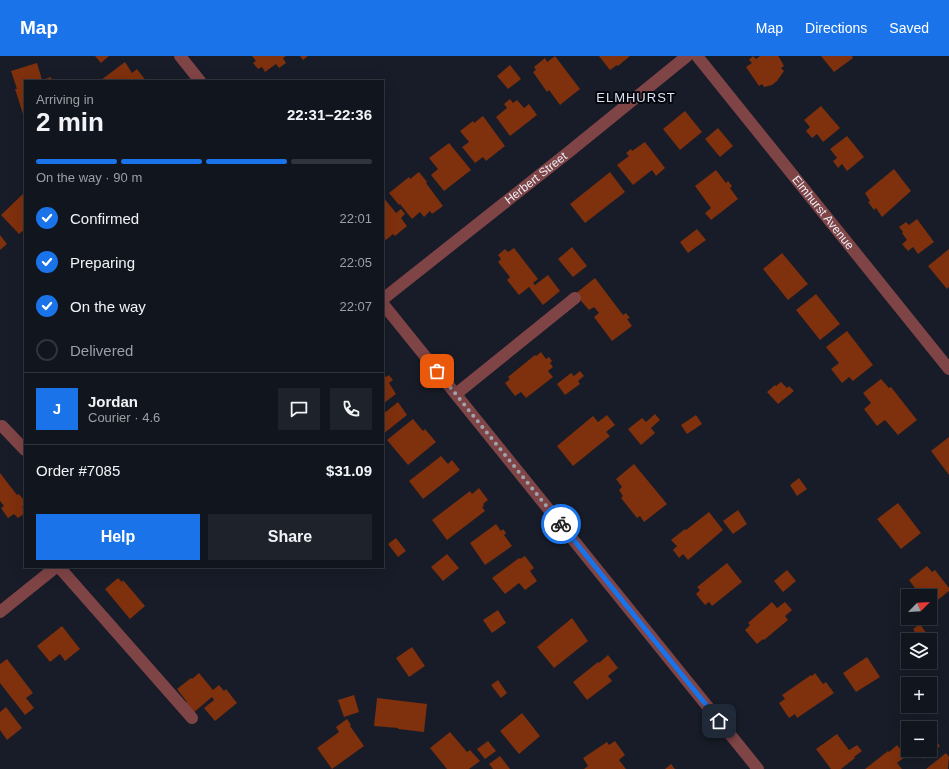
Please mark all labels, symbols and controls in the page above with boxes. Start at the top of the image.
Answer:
text: Map [20,17,58,38]
text: Map [756,20,783,36]
text: Directions [805,20,867,36]
text: Saved [889,20,929,36]
district label: ELMHURST [596,90,676,105]
text: Arriving in [36,92,94,107]
text: 22:31–22:36 [287,106,372,123]
text: 2 min [36,107,104,137]
street label: Herbert Street [502,149,570,207]
text: On the way · 90 m [36,170,142,185]
street label: Elmhurst Avenue [789,173,857,252]
icon: check [36,207,58,229]
text: Confirmed [70,210,139,227]
text: 22:01 [339,211,372,226]
icon: check [36,251,58,273]
text: Preparing [70,254,135,271]
text: 22:05 [339,255,372,270]
icon: check [36,295,58,317]
text: On the way [70,298,146,315]
text: 22:07 [339,299,372,314]
text: Delivered [70,342,133,359]
pin [420,354,454,388]
icon: bag [426,360,448,382]
button: chat [278,388,320,430]
button: phone [330,388,372,430]
text: Jordan [88,393,138,410]
text: J [53,400,61,417]
text: Courier · 4.6 [88,410,160,425]
text: Order #7085 [36,462,120,479]
text: $31.09 [326,462,372,479]
courier [541,504,581,544]
icon: bike [550,513,572,535]
button: Help [36,514,200,560]
button: Share [208,514,372,560]
north arrow [901,589,937,625]
map controls [901,589,937,757]
button: layers [901,633,937,669]
button: + [901,677,937,713]
pin [702,704,736,738]
icon: home [708,710,730,732]
button: − [901,721,937,757]

